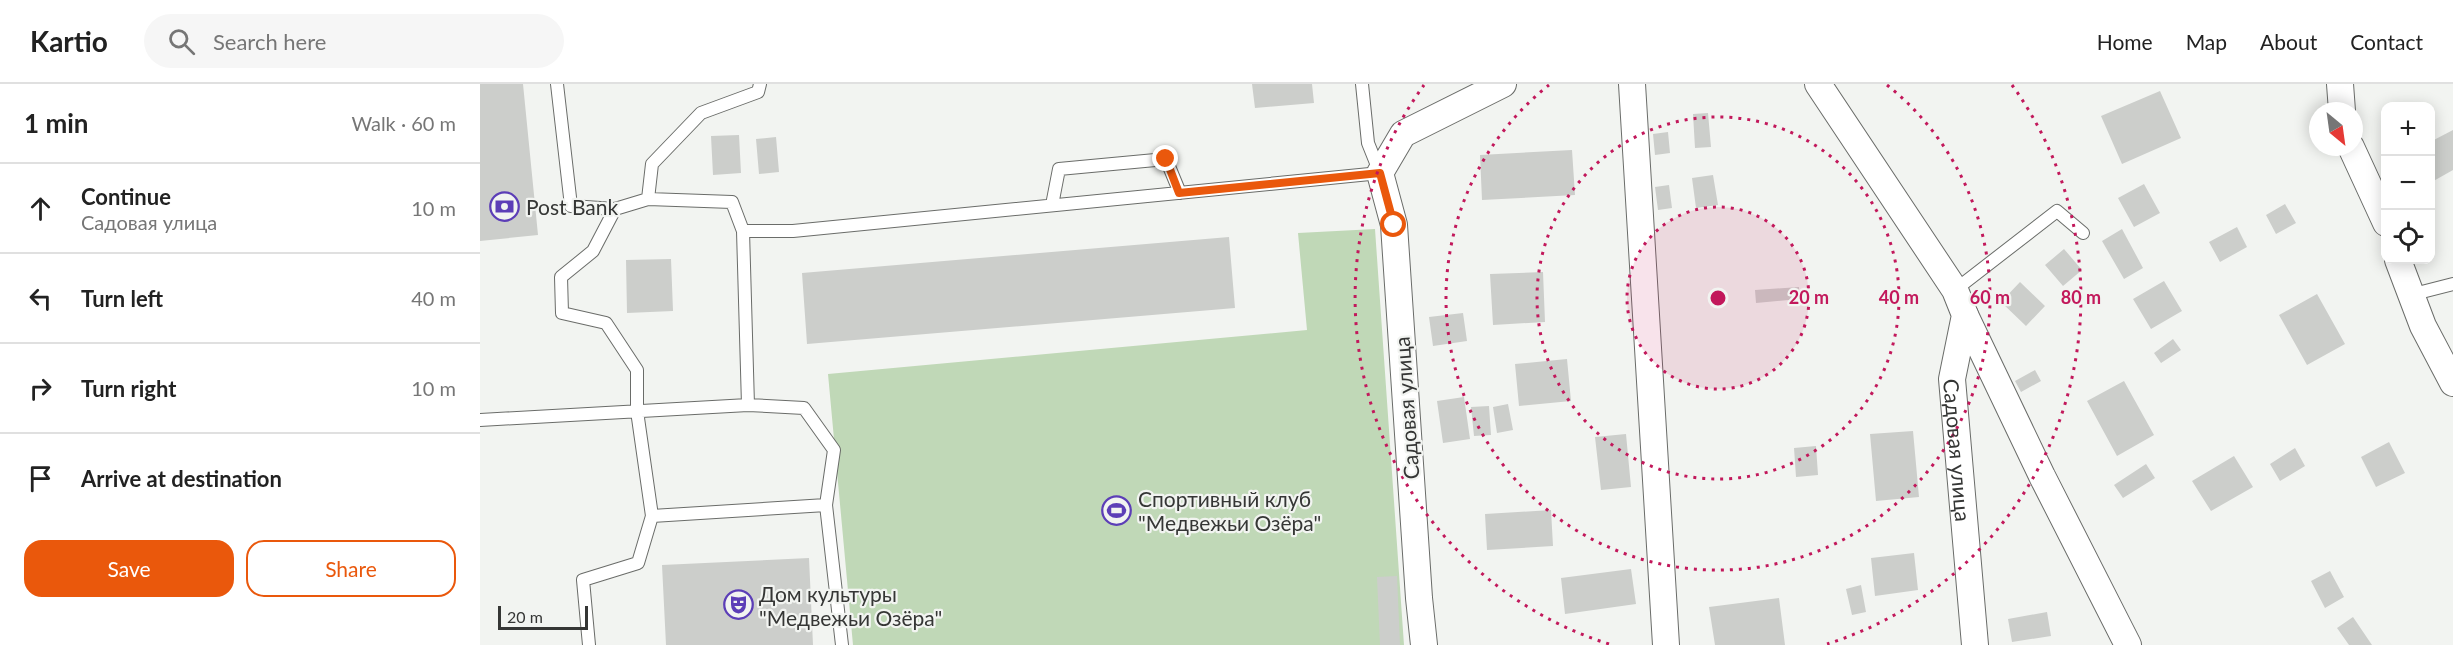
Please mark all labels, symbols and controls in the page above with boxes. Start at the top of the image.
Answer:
search box [144,14,564,68]
text: Kartio [30,24,108,58]
icon: search [165,25,198,58]
text: Search here [213,28,326,55]
text: Home [2097,29,2153,54]
text: Map [2186,29,2227,54]
text: About [2260,29,2317,54]
text: Contact [2350,29,2423,54]
north arrow [2309,102,2363,156]
map controls [2381,102,2435,264]
button: + [2381,102,2435,156]
text: 1 min [24,107,88,139]
text: Walk · 60 m [351,111,456,135]
route end [1152,145,1178,171]
button: − [2381,156,2435,210]
text: Continue [81,183,171,210]
bank icon: Post Bank [489,190,521,222]
icon: ahead [24,192,57,225]
place label: Post Bank [526,194,619,219]
text: 10 m [411,196,456,220]
text: Садовая улица [81,210,217,234]
button: locate [2381,210,2435,264]
route start [1380,211,1406,237]
icon: left [24,282,57,315]
text: Turn left [81,285,163,312]
text: 40 m [411,286,456,310]
text: 20 m [1789,286,1829,308]
text: 40 m [1879,286,1919,308]
text: 60 m [1970,286,2010,308]
text: 80 m [2061,286,2101,308]
centre of rings [1708,288,1728,308]
street label: Садовая улица [1389,336,1423,480]
icon: right [24,372,57,405]
text: Turn right [81,375,176,402]
text: 10 m [411,376,456,400]
street label: Садовая улица [1940,378,1977,523]
icon: arrive [24,462,57,495]
text: Arrive at destination [81,465,282,492]
place label: Спортивный клуб "Медвежьи Озёра" [1138,486,1321,535]
sports icon: Спортивный клуб "Медвежьи Озёра" [1101,494,1133,526]
button: Save [24,540,234,597]
button: Share [246,540,456,597]
place label: Дом культуры "Медвежьи Озёра" [759,581,942,630]
theatre icon: Дом культуры "Медвежьи Озёра" [722,589,754,621]
scale bar [498,603,588,630]
text: 20 m [507,607,543,626]

